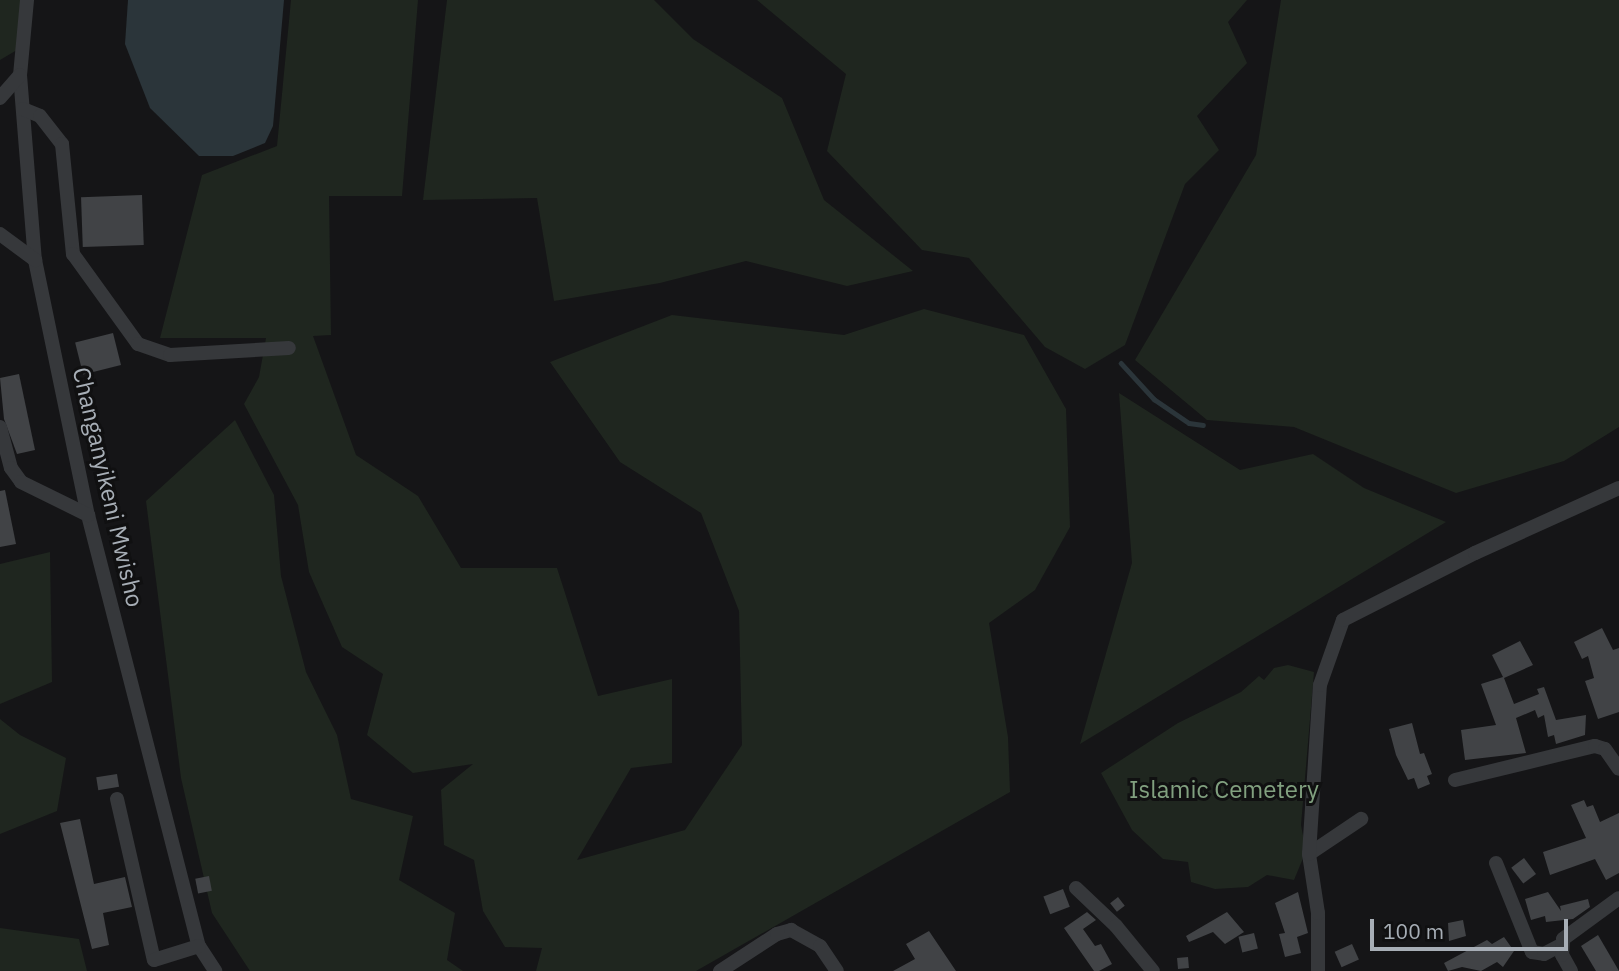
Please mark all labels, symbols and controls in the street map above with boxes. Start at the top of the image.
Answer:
street label: Changanyikeni Mwisho [66,364,150,610]
park label: Islamic Cemetery [1129,776,1319,804]
scale bar [1374,904,1572,948]
text: 100 m [1383,917,1444,945]

